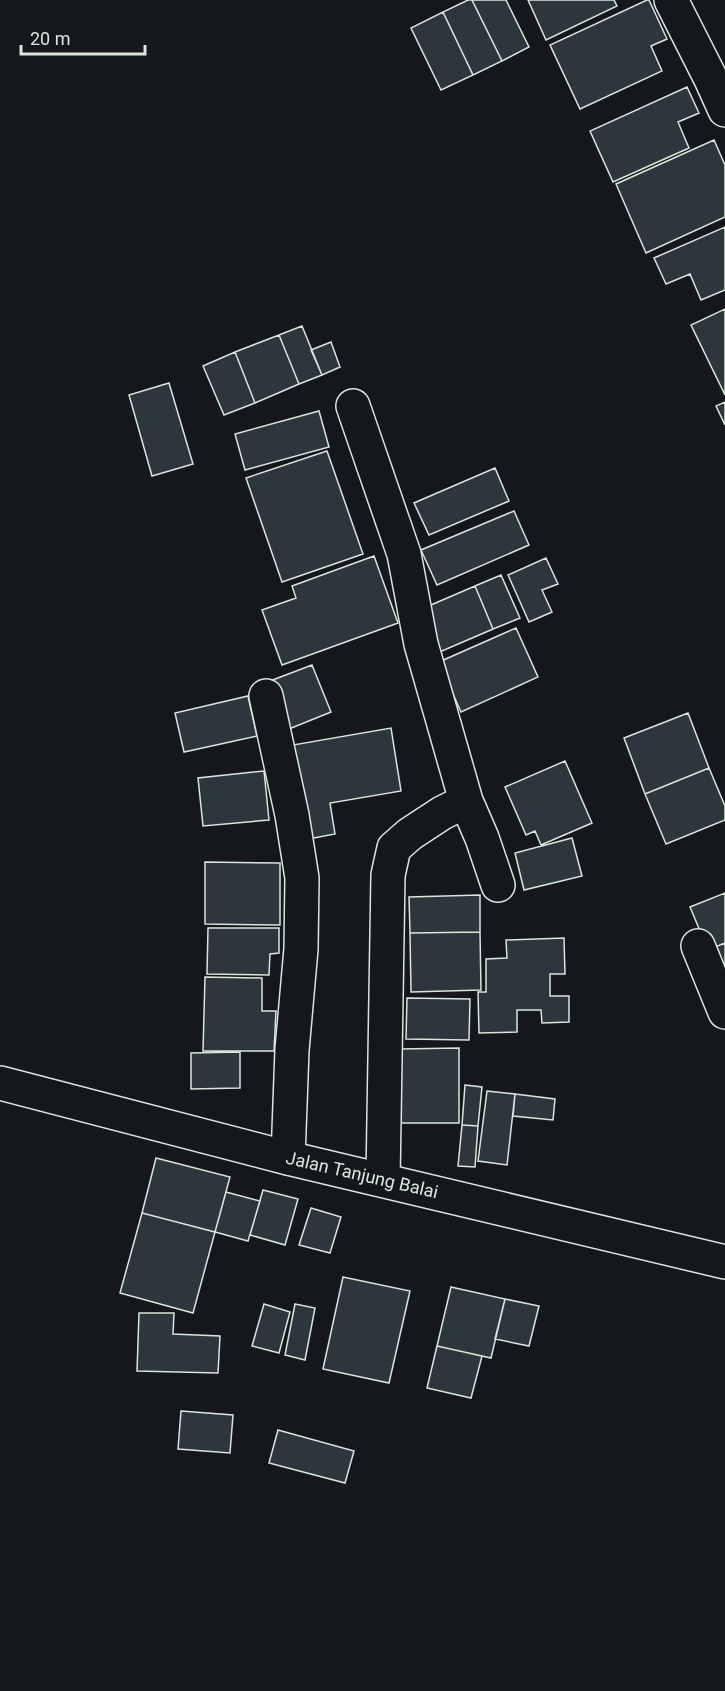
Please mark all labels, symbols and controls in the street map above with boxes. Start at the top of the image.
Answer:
scale bar [21,18,146,56]
text: 20 m [30,28,70,49]
street label: Jalan Tanjung Balai [284,1147,440,1202]

